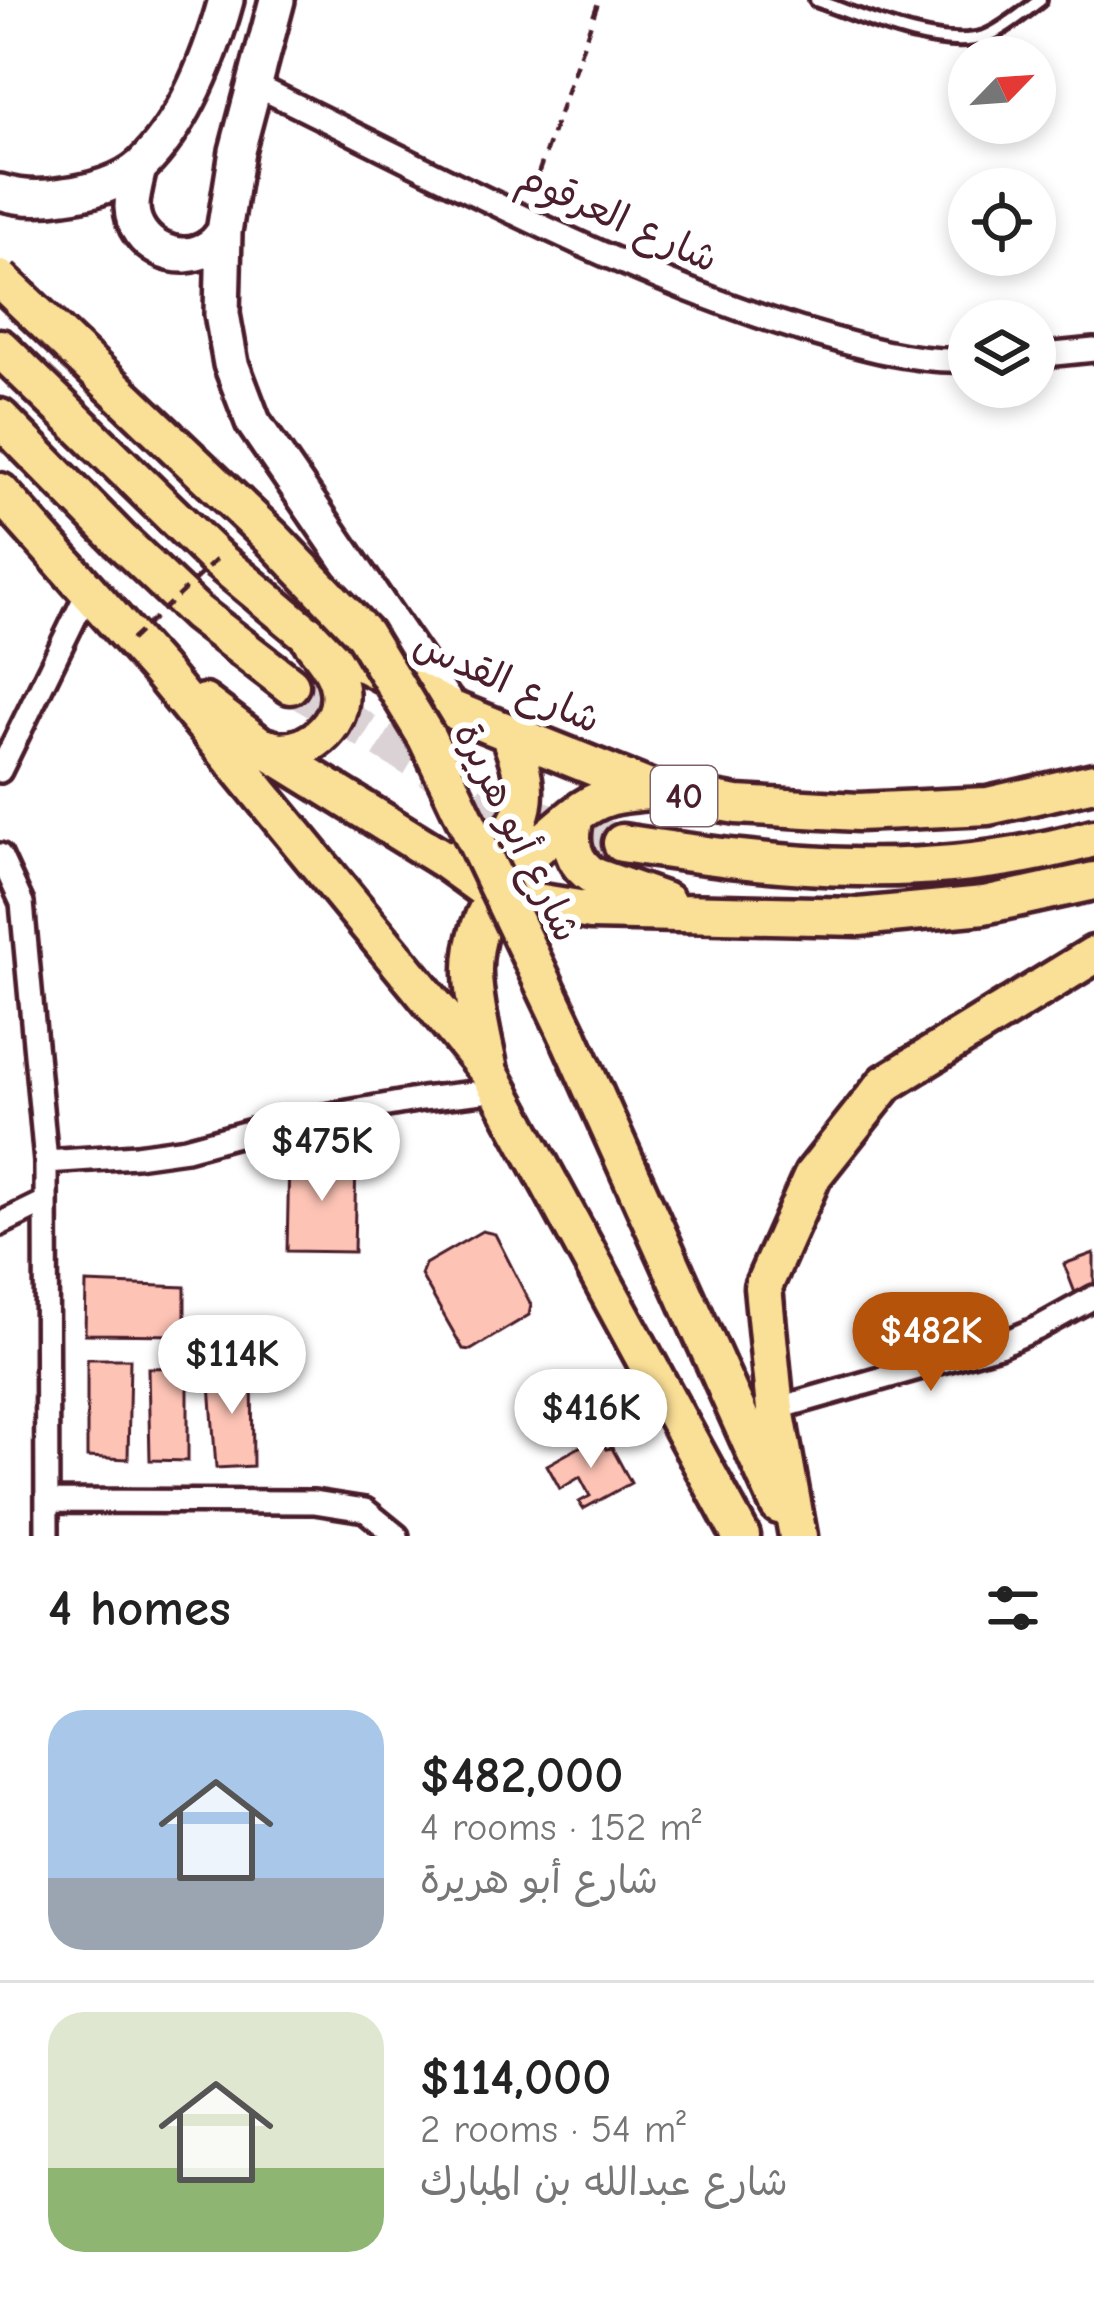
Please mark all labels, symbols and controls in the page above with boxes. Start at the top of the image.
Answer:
north arrow [948,36,1056,144]
map controls [948,36,1056,408]
street label: شارع العرقوم [509,154,725,288]
button: locate [948,168,1056,276]
button: layers [948,300,1056,408]
street label: شارع القدس [405,621,607,747]
street label: شارع أبو هريرة [441,715,589,951]
road number: 40 [651,766,717,826]
pin: $475K [238,1102,406,1204]
text: $475K [271,1118,373,1163]
pin: $482K [847,1292,1015,1394]
text: $482K [879,1308,983,1353]
pin: $114K [148,1315,316,1417]
text: $114K [185,1331,279,1376]
pin: $416K [507,1369,675,1471]
text: $416K [541,1385,641,1430]
icon: filters [980,1575,1046,1641]
text: 4 homes [48,1579,231,1638]
text: $482,000 [420,1746,623,1805]
icon: home [144,1758,288,1902]
text: 4 rooms · 152 m² [420,1805,701,1850]
text: شارع أبو هريرة [420,1858,658,1903]
text: $114,000 [420,2048,611,2107]
icon: home [144,2060,288,2204]
text: 2 rooms · 54 m² [420,2107,686,2152]
text: شارع عبدالله بن المبارك [420,2160,788,2205]

